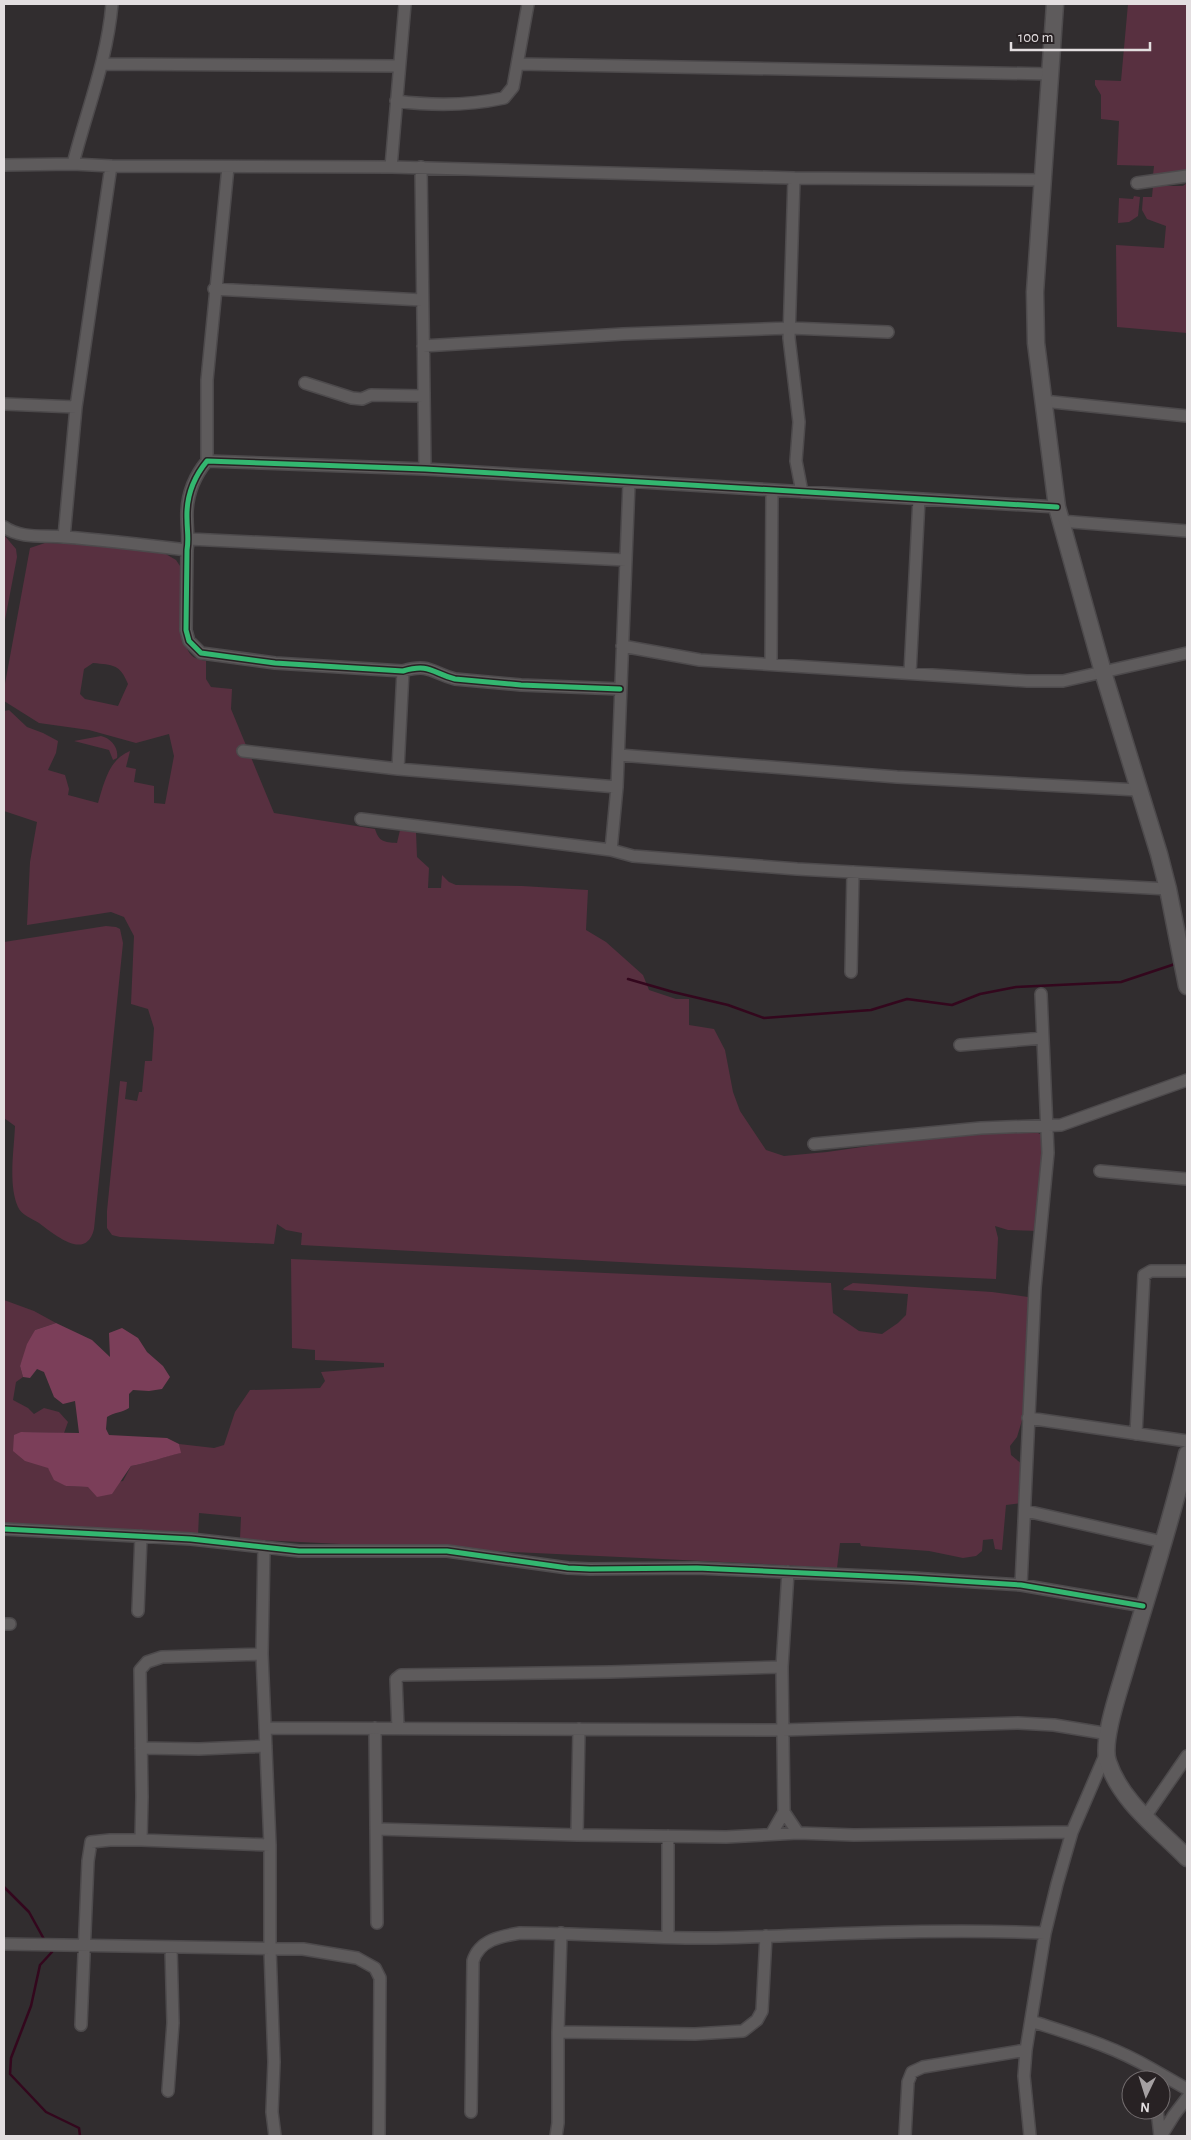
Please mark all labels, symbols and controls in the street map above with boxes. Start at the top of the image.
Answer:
scale bar [1011,20,1150,52]
text: 100 m [1018,30,1053,45]
north arrow [1121,2070,1171,2120]
text: N [1140,2100,1151,2114]

